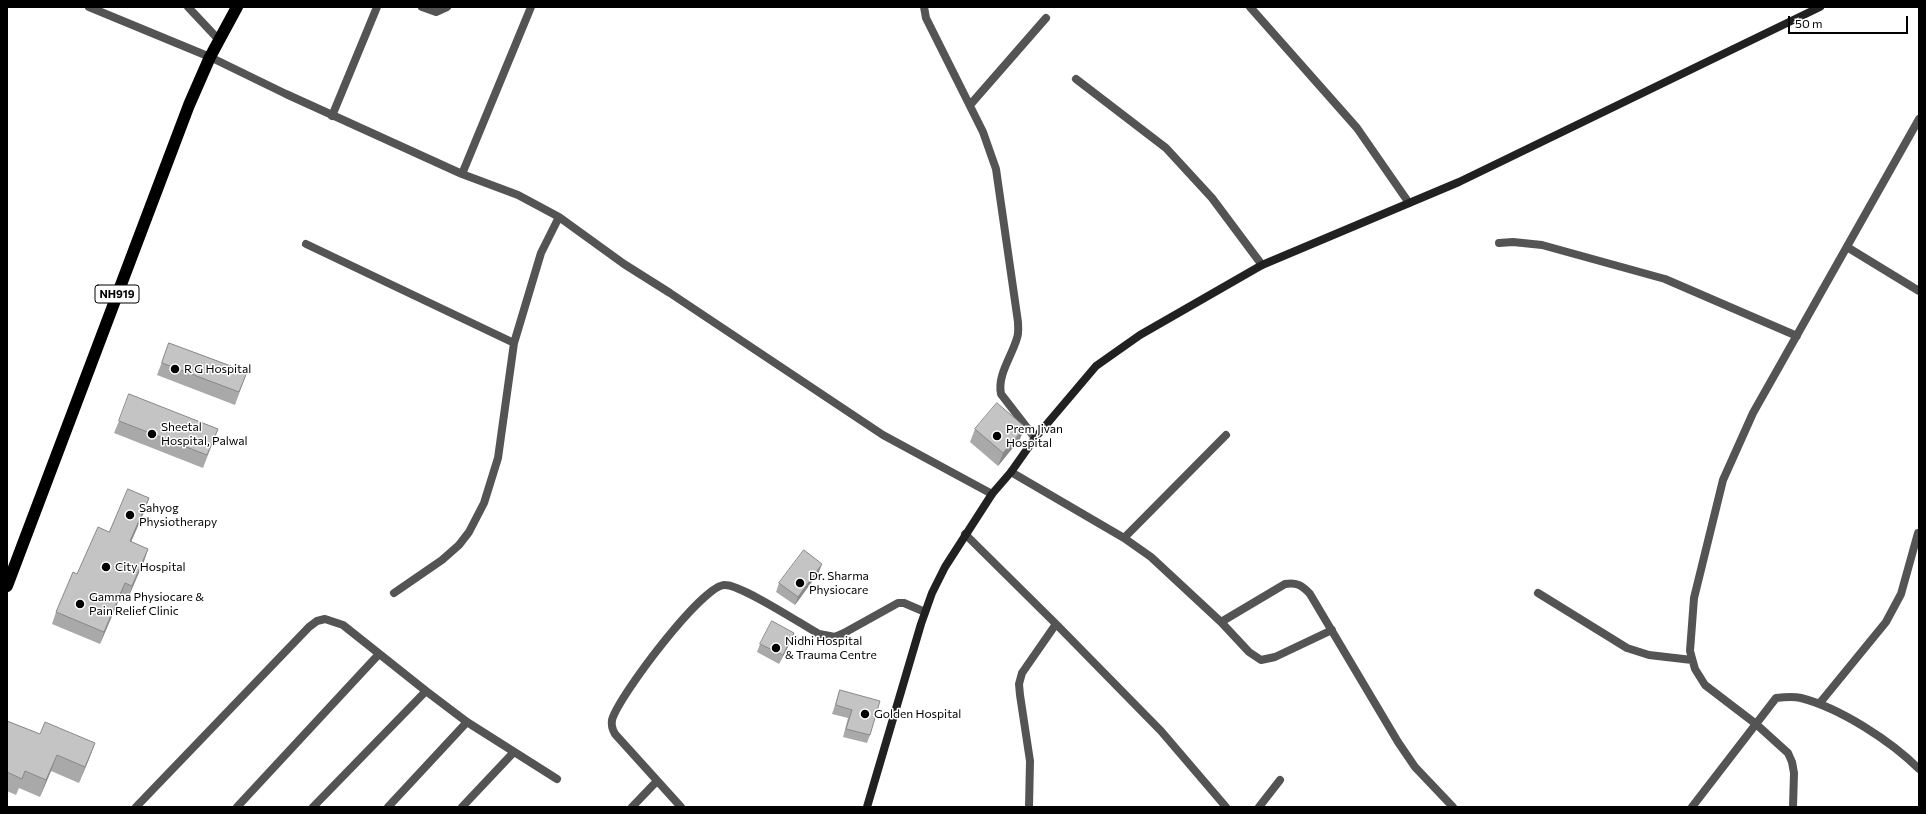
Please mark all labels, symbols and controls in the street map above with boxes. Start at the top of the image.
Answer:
scale bar [1790,8,1910,34]
text: 50 m [1795,16,1823,30]
road number: NH919 [95,285,139,303]
place label: R G Hospital [184,362,251,376]
marker: R G Hospital [169,363,181,375]
place label: Sheetal Hospital, Palwal [161,420,248,448]
place label: Prem Jivan Hospital [1006,422,1063,450]
marker: Sheetal Hospital, Palwal [146,428,158,440]
marker: Prem Jivan Hospital [991,430,1003,442]
place label: Sahyog Physiotherapy [139,501,217,529]
marker: Sahyog Physiotherapy [124,509,136,521]
place label: City Hospital [115,560,186,574]
marker: City Hospital [100,561,112,573]
place label: Dr. Sharma Physiocare [809,569,869,597]
marker: Dr. Sharma Physiocare [794,577,806,589]
place label: Gamma Physiocare & Pain Relief Clinic [89,590,204,618]
marker: Gamma Physiocare & Pain Relief Clinic [74,598,86,610]
place label: Nidhi Hospital & Trauma Centre [785,634,877,662]
marker: Nidhi Hospital & Trauma Centre [770,642,782,654]
place label: Golden Hospital [874,707,961,721]
marker: Golden Hospital [859,708,871,720]

